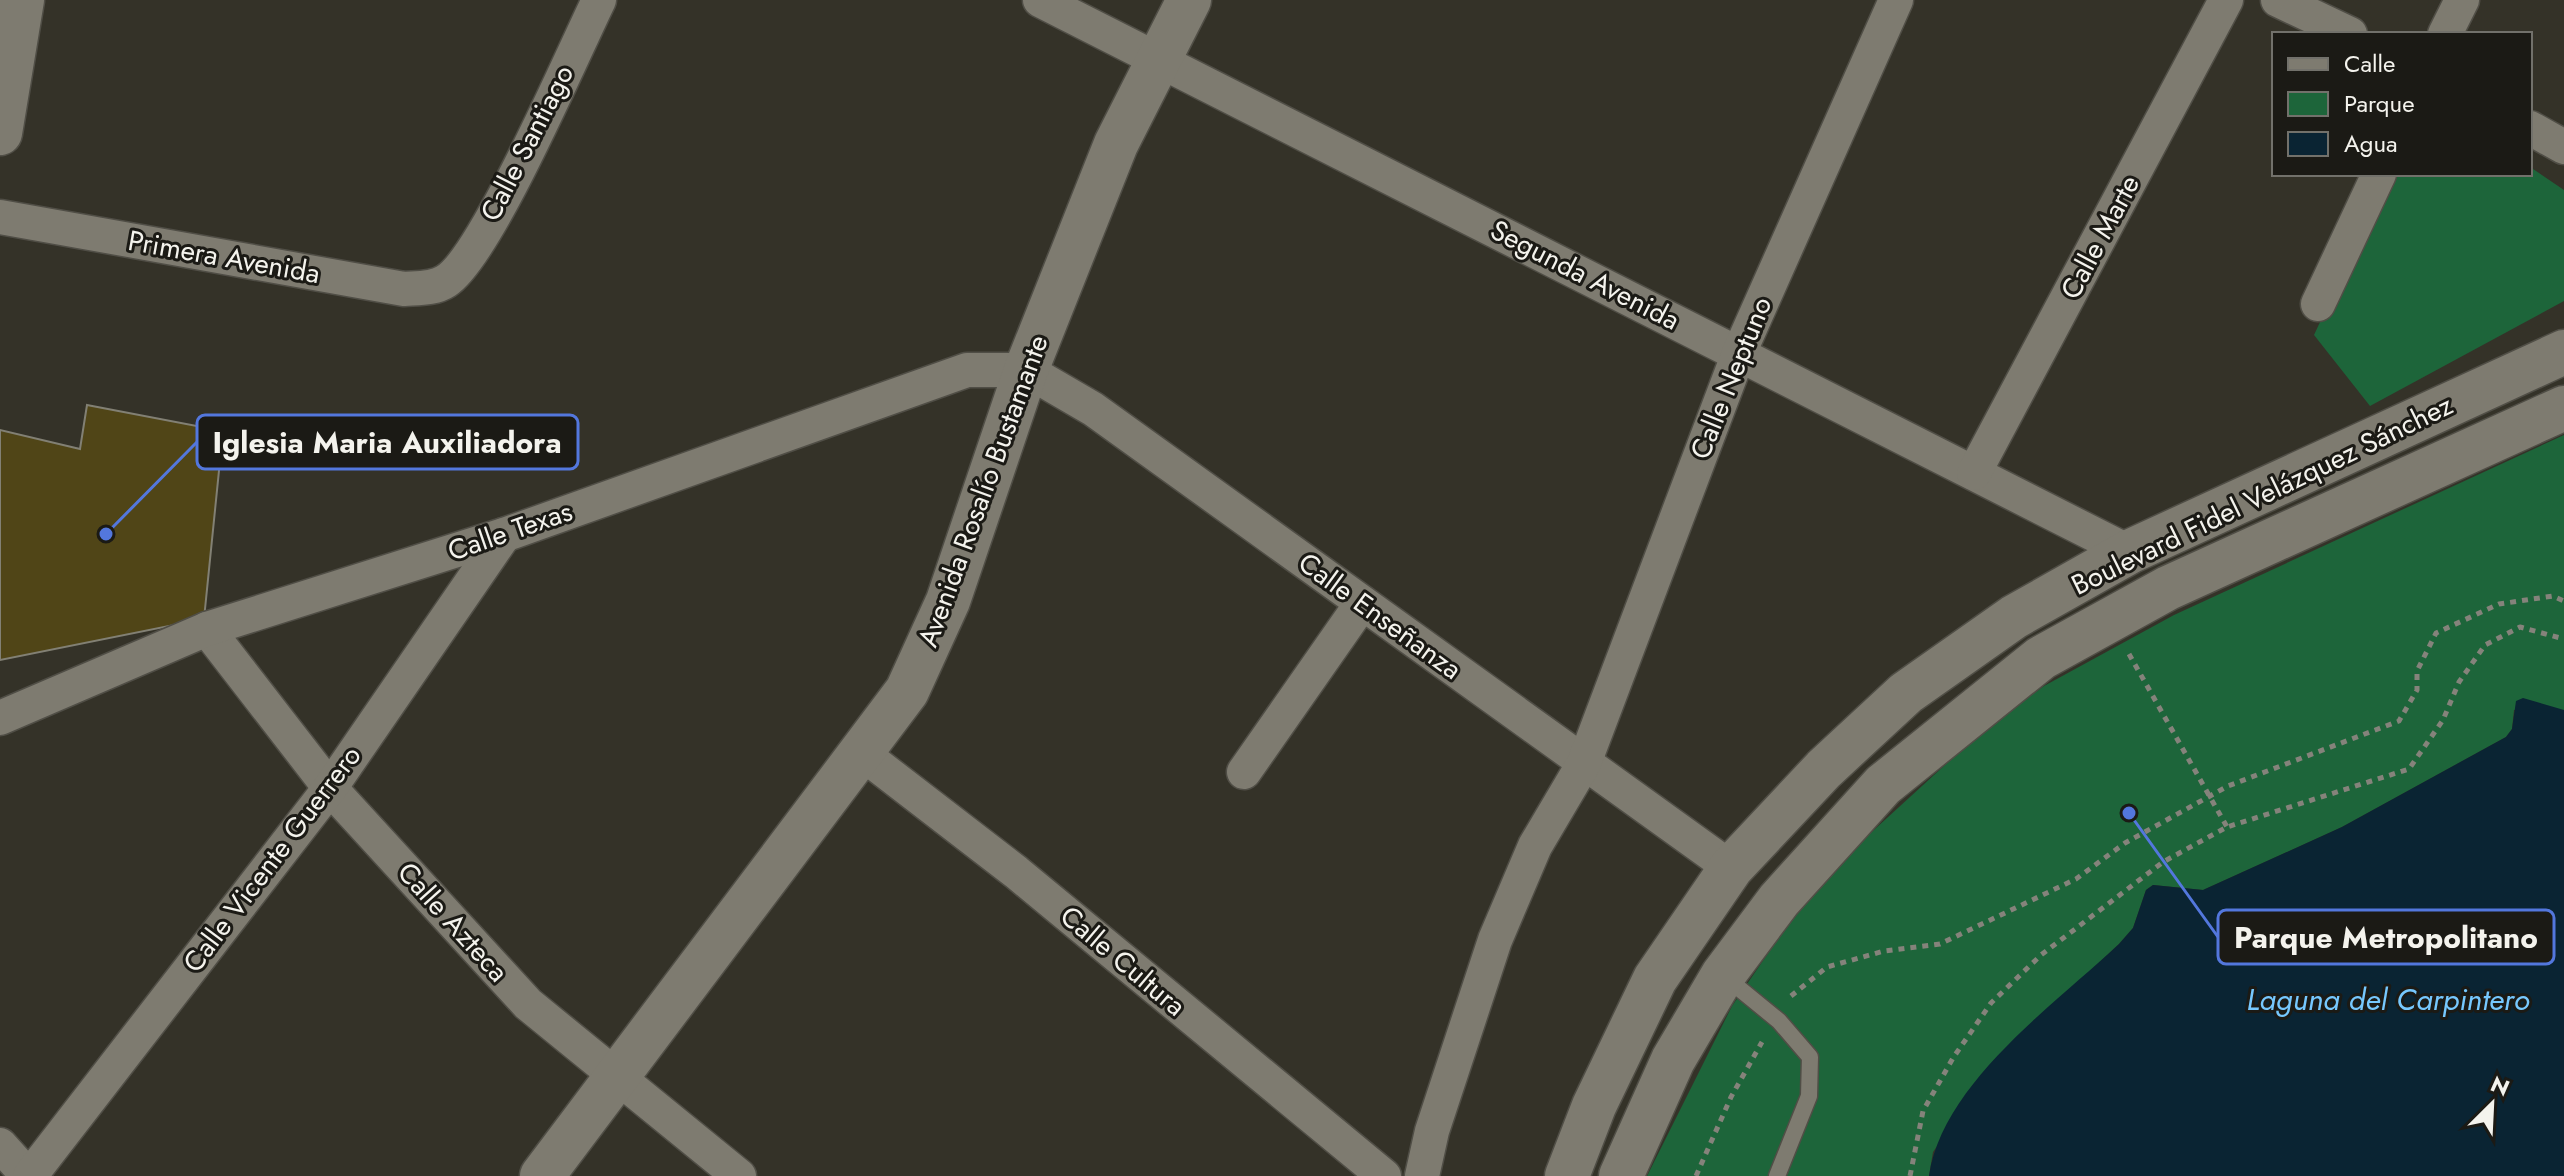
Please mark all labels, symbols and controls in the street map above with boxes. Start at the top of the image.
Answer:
legend [2272,32,2532,176]
text: Calle [2344,46,2395,81]
street label: Calle Santiago [470,58,584,228]
text: Parque [2344,86,2415,121]
text: Agua [2344,126,2398,161]
street label: Calle Marte [2050,168,2150,306]
street label: Segunda Avenida [1483,210,1687,340]
street label: Primera Avenida [125,220,323,294]
street label: Calle Neptuno [1680,291,1782,465]
street label: Avenida Rosalío Bustamante [907,329,1059,653]
street label: Boulevard Fidel Velázquez Sánchez [2064,384,2460,605]
callout: Iglesia Maria Auxiliadora [197,415,578,469]
text: Iglesia Maria Auxiliadora [212,421,562,464]
street label: Calle Texas [442,491,578,571]
street label: Calle Enseñanza [1290,543,1470,689]
street label: Calle Vicente Guerrero [173,737,371,981]
street label: Calle Azteca [388,853,518,991]
street label: Calle Cultura [1051,896,1195,1026]
callout: Parque Metropolitano [2218,910,2554,964]
text: Parque Metropolitano [2234,916,2538,959]
water label: Laguna del Carpintero [2246,978,2530,1021]
north arrow [2452,1064,2532,1144]
text: N [2486,1068,2515,1104]

